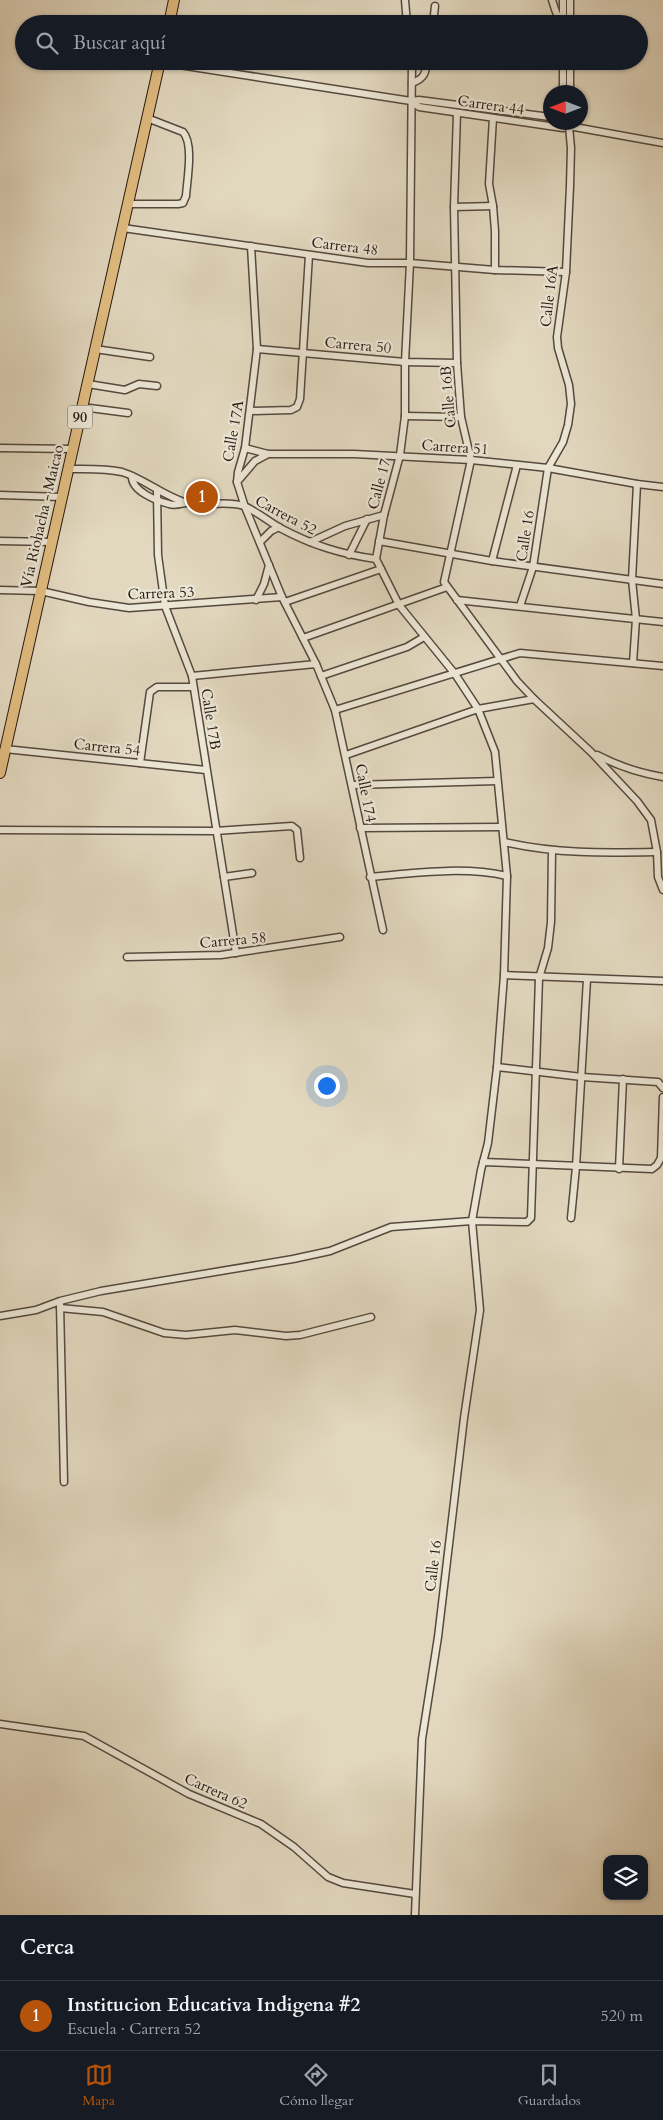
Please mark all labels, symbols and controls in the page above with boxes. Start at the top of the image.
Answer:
search box [15,15,648,70]
icon: search [33,29,61,57]
text: Buscar aquí [73,30,166,56]
north arrow [543,85,588,130]
street label: Carrera 44 [456,90,526,120]
street label: Carrera 48 [310,232,380,260]
street label: Calle 16A [535,263,563,328]
street label: Carrera 50 [324,332,393,358]
street label: Calle 16B [435,365,461,429]
street label: Calle 17A [218,398,248,463]
road number: 90 [68,406,92,428]
street label: Carrera 51 [421,435,489,459]
street label: Vía Riohacha - Maicao [16,443,68,589]
street label: Calle 17 [363,456,395,512]
pin: 1 [186,478,218,516]
street label: Carrera 52 [252,490,321,540]
street label: Calle 16 [511,509,539,563]
street label: Carrera 53 [127,582,195,604]
street label: Calle 17B [196,687,226,751]
street label: Carrera 54 [73,734,142,760]
street label: Calle 174 [351,762,382,824]
street label: Carrera 58 [199,927,267,953]
your location [314,1073,340,1099]
street label: Calle 16 [420,1539,446,1593]
street label: Carrera 62 [181,1768,251,1814]
map controls [603,1855,648,1900]
button: layers [603,1855,648,1900]
text: Cerca [20,1933,74,1962]
text: Institucion Educativa Indigena #2 [67,1992,360,2018]
text: 1 [32,2005,40,2027]
text: 520 m [601,2005,643,2027]
text: Escuela · Carrera 52 [67,2018,201,2040]
tab: Mapa [82,2061,115,2110]
tab: Cómo llegar [279,2061,353,2110]
tab: Guardados [518,2061,581,2110]

